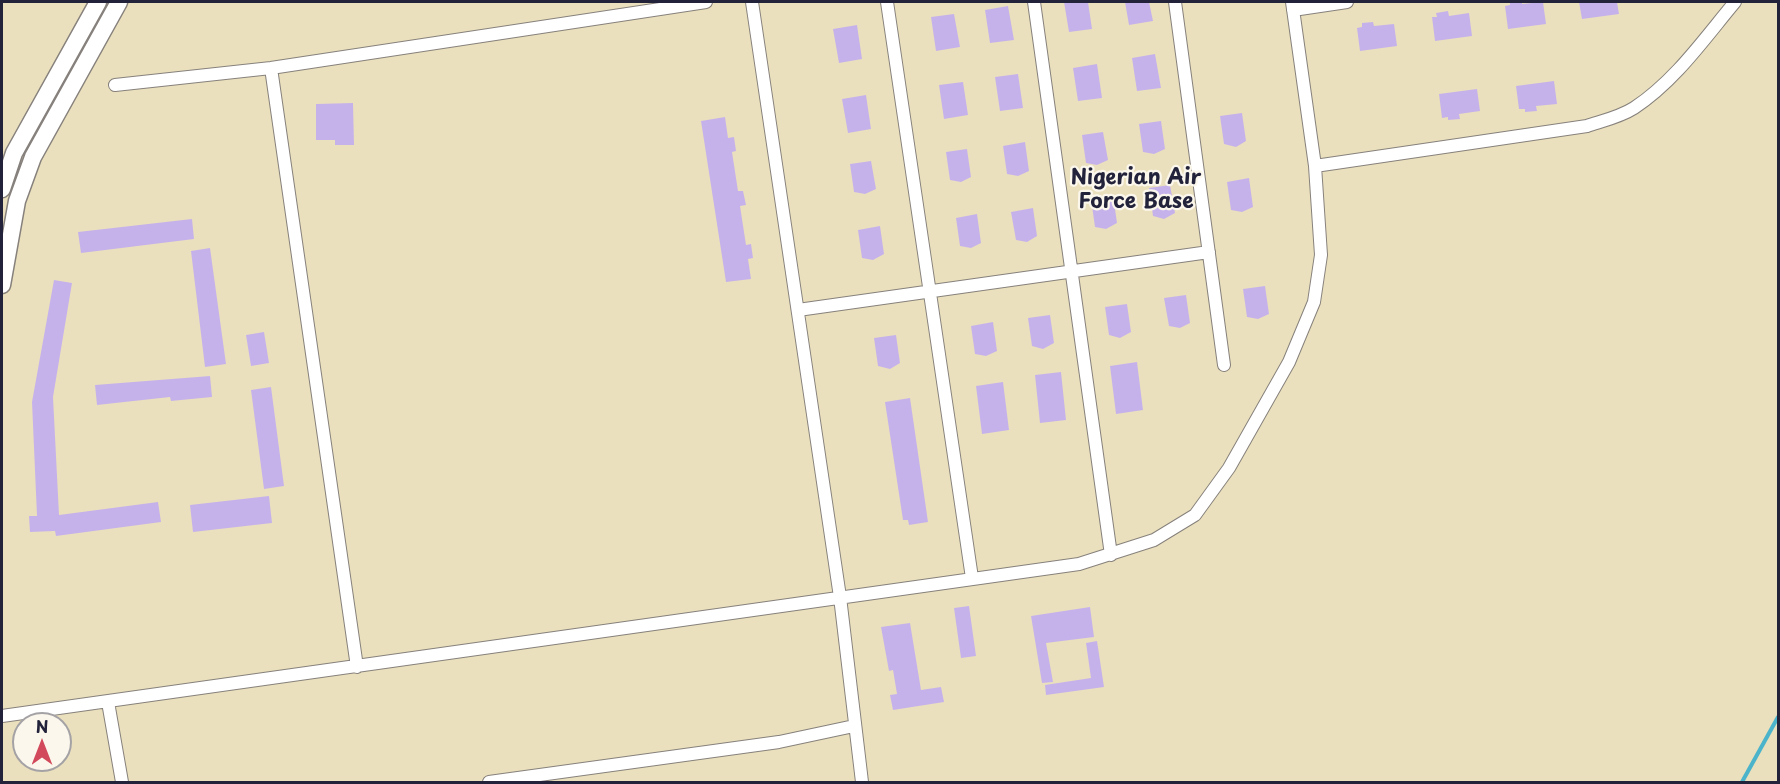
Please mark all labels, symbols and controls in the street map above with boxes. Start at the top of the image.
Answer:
district label: Nigerian Air Force Base [1071,165,1201,215]
north arrow [12,712,72,772]
text: N [36,714,48,738]

